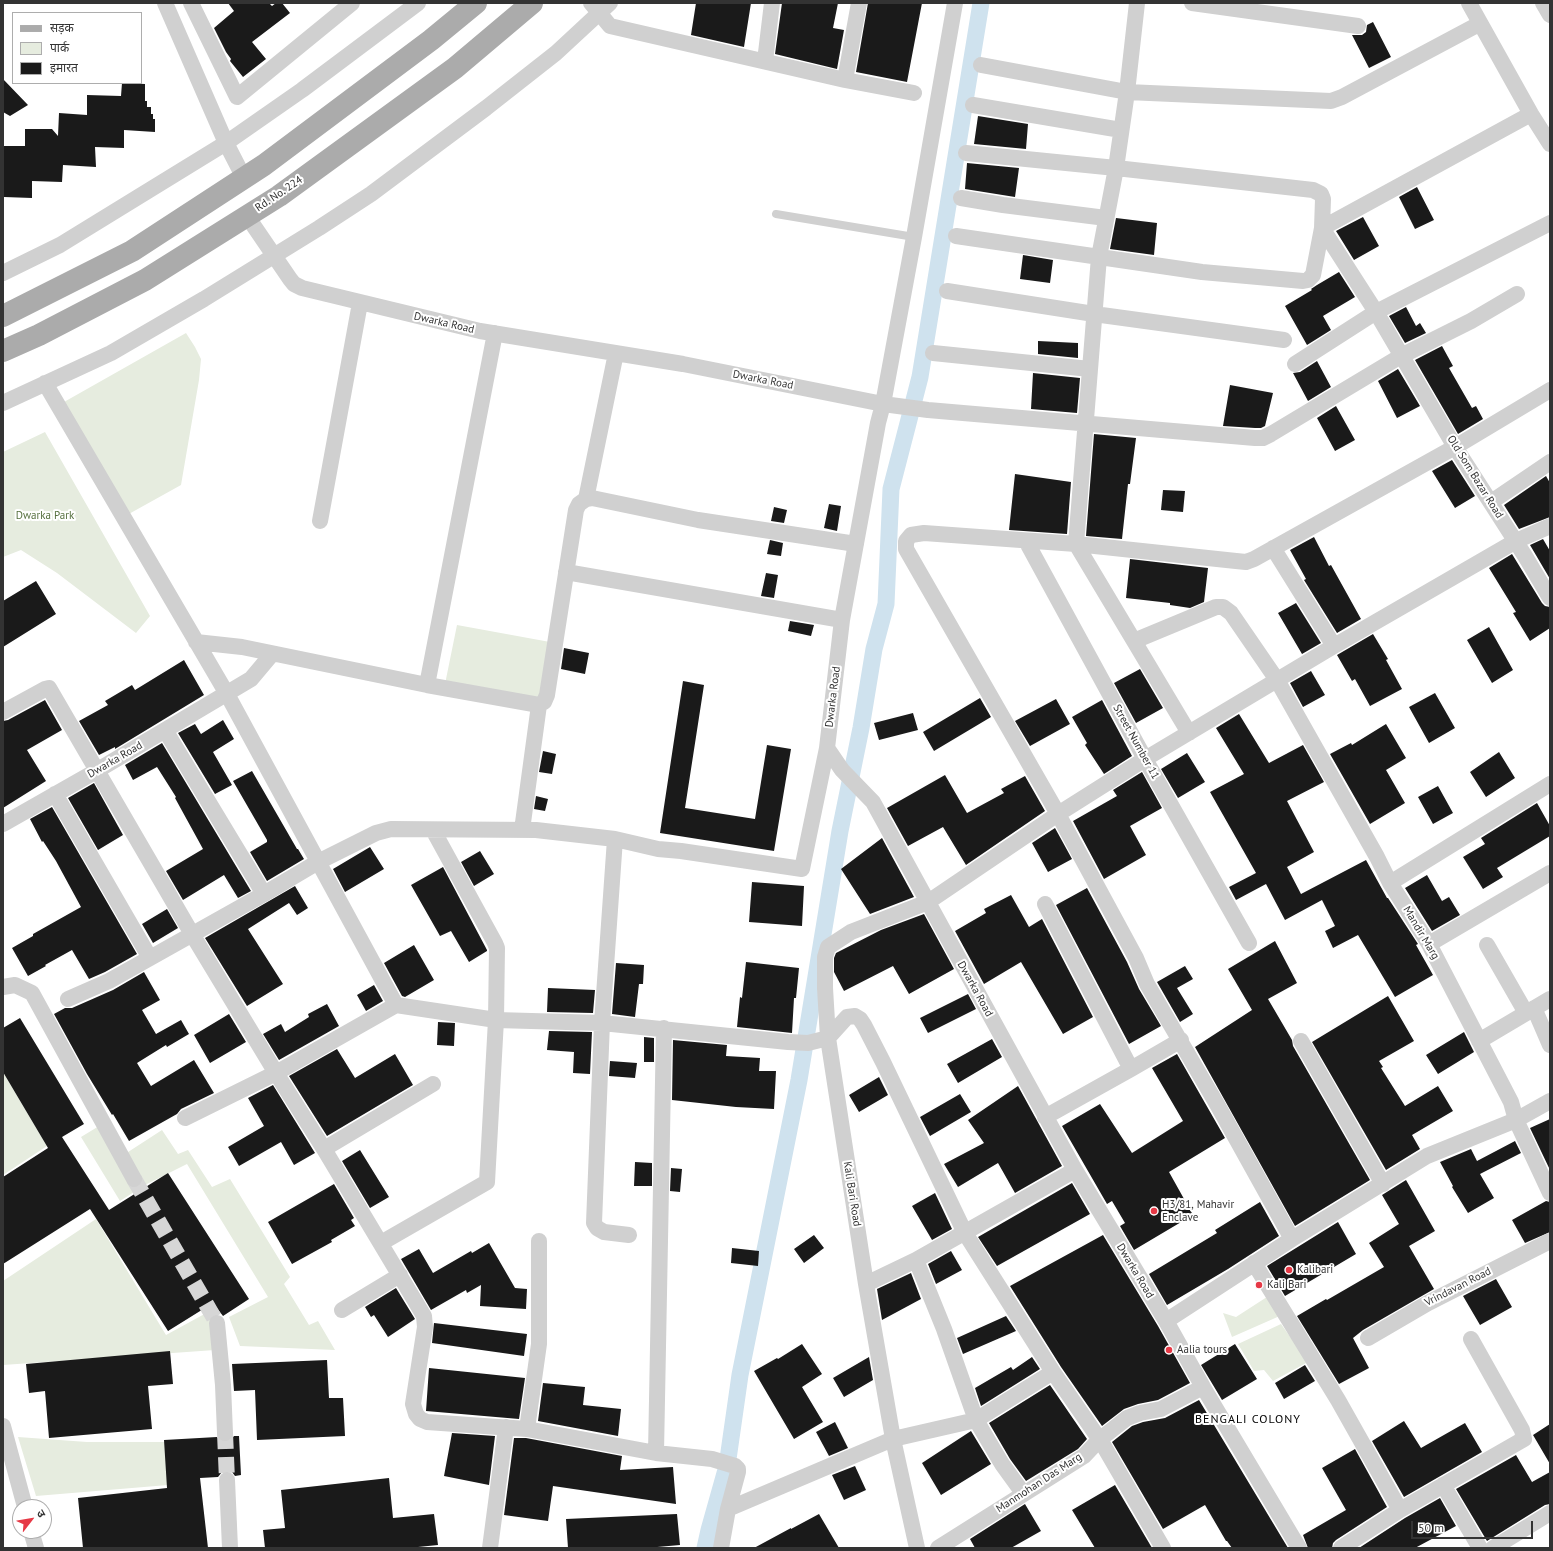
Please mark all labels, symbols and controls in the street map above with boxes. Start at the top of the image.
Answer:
legend [12,12,142,84]
text: सड़क [50,20,74,35]
text: पार्क [50,40,69,55]
text: इमारत [50,60,78,75]
street label: Rd. No. 224 [253,173,305,215]
street label: Dwarka Road [413,310,475,336]
street label: Dwarka Road [732,368,794,392]
street label: Old Som Bazar Road [1444,433,1506,521]
park label: Dwarka Park [16,509,74,523]
street label: Dwarka Road [823,666,843,728]
street label: Street Number 11 [1110,702,1162,782]
street label: Dwarka Road [85,739,145,781]
street label: Mandir Marg [1400,904,1442,962]
street label: Dwarka Road [954,959,996,1019]
street label: Kali Bari Road [840,1160,864,1228]
place label: H3/81, Mahavir Enclave [1162,1198,1234,1224]
marker: H3/81, Mahavir Enclave [1149,1206,1159,1216]
street label: Dwarka Road [1114,1241,1156,1301]
place label: Kalibari [1297,1263,1333,1277]
marker: Kalibari [1284,1265,1294,1275]
street label: Vrindavan Road [1423,1265,1493,1309]
place label: Kali Bari [1267,1278,1307,1292]
marker: Kali Bari [1254,1280,1264,1290]
place label: Aalia tours [1177,1343,1227,1357]
marker: Aalia tours [1164,1345,1174,1355]
district label: BENGALI COLONY [1195,1413,1301,1427]
street label: Manmohan Das Marg [994,1450,1084,1516]
north arrow [12,1499,52,1539]
text: उ [34,1507,49,1520]
scale bar [1413,1513,1535,1539]
text: 50 m [1418,1520,1444,1535]

